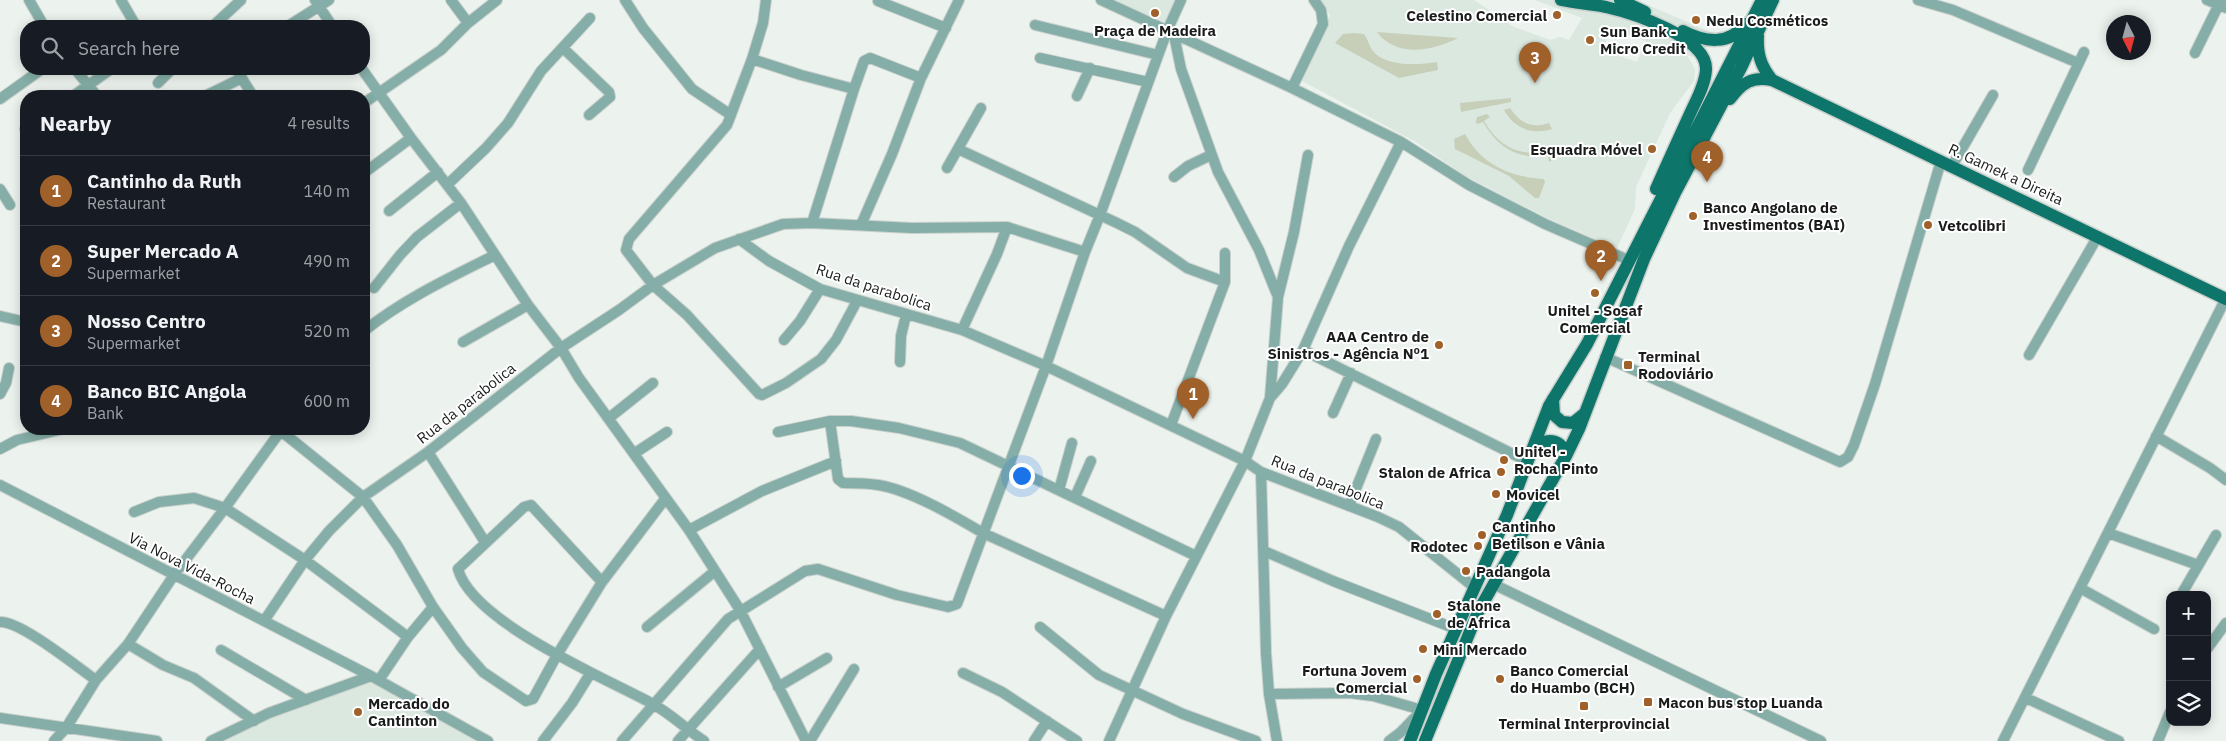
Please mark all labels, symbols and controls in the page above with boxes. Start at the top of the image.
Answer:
place label: Celestino Comercial [1406,6,1547,25]
marker: Praça de Madeira [1149,7,1161,19]
marker: Celestino Comercial [1551,9,1563,21]
place label: Nedu Cosméticos [1706,11,1829,30]
marker: Nedu Cosméticos [1690,14,1702,26]
north arrow [2106,15,2151,60]
search box [20,20,370,75]
place label: Praça de Madeira [1094,21,1216,40]
place label: Sun Bank - Micro Credit [1600,22,1686,58]
icon: search [38,34,66,62]
marker: Sun Bank - Micro Credit [1584,34,1596,46]
text: Search here [78,36,180,60]
pin: 3 [1519,42,1551,83]
text: Nearby [40,109,111,137]
text: 4 results [287,113,350,133]
street label: R. Gamek a Direita [1946,139,2066,209]
place label: Esquadra Móvel [1530,140,1642,159]
pin: 4 [1691,141,1723,182]
marker: Esquadra Móvel [1646,143,1658,155]
text: Cantinho da Ruth [87,169,242,193]
text: 1 [51,181,61,201]
text: 140 m [303,181,350,201]
text: Restaurant [87,193,166,213]
place label: Banco Angolano de Investimentos (BAI) [1703,198,1845,234]
marker: Banco Angolano de Investimentos (BAI) [1687,210,1699,222]
place label: Vetcolibri [1938,216,2006,235]
marker: Vetcolibri [1922,219,1934,231]
text: Super Mercado A [87,239,239,263]
pin: 2 [1585,240,1617,281]
text: 2 [51,251,61,271]
text: 490 m [303,251,350,271]
street label: Rua da parabolica [814,259,934,315]
text: Supermarket [87,263,180,283]
marker: Unitel - Sosaf Comercial [1589,287,1601,299]
place label: Unitel - Sosaf Comercial [1548,301,1643,337]
text: Nosso Centro [87,309,206,333]
text: 3 [51,321,61,341]
text: 520 m [303,321,350,341]
place label: AAA Centro de Sinistros - Agência Nº1 [1267,327,1429,363]
text: Supermarket [87,333,180,353]
marker: AAA Centro de Sinistros - Agência Nº1 [1433,339,1445,351]
place label: Terminal Rodoviário [1638,347,1714,383]
street label: Rua da parabolica [413,358,519,448]
marker: Terminal Rodoviário [1622,359,1634,371]
pin: 1 [1177,378,1209,419]
text: Banco BIC Angola [87,379,246,403]
text: 4 [51,391,61,411]
text: 600 m [303,391,350,411]
text: Bank [87,403,124,423]
place label: Unitel - Rocha Pinto [1514,442,1598,478]
street label: Rua da parabolica [1269,451,1387,513]
marker: Unitel - Rocha Pinto [1498,454,1510,466]
your location [1009,463,1035,489]
place label: Stalon de Africa [1379,463,1491,482]
marker: Stalon de Africa [1495,466,1507,478]
place label: Movicel [1506,485,1560,504]
marker: Movicel [1490,488,1502,500]
place label: Cantinho Betilson e Vânia [1492,517,1605,553]
street label: Via Nova Vida-Rocha [126,528,258,608]
marker: Cantinho Betilson e Vânia [1476,529,1488,541]
place label: Rodotec [1410,537,1468,556]
marker: Rodotec [1472,540,1484,552]
place label: Padangola [1476,562,1551,581]
marker: Padangola [1460,565,1472,577]
map controls [2166,591,2211,726]
button: + [2166,591,2211,636]
place label: Stalone de Africa [1447,596,1511,632]
marker: Stalone de Africa [1431,608,1443,620]
button: − [2166,636,2211,681]
place label: Mini Mercado [1433,640,1527,659]
marker: Mini Mercado [1417,643,1429,655]
place label: Fortuna Jovem Comercial [1302,661,1407,697]
place label: Banco Comercial do Huambo (BCH) [1510,661,1635,697]
marker: Fortuna Jovem Comercial [1411,673,1423,685]
marker: Banco Comercial do Huambo (BCH) [1494,673,1506,685]
button: layers [2166,681,2211,726]
place label: Macon bus stop Luanda [1658,693,1823,712]
place label: Mercado do Cantinton [368,694,450,730]
marker: Macon bus stop Luanda [1642,696,1654,708]
marker: Terminal Interprovincial [1578,700,1590,712]
marker: Mercado do Cantinton [352,706,364,718]
place label: Terminal Interprovincial [1498,714,1670,733]

